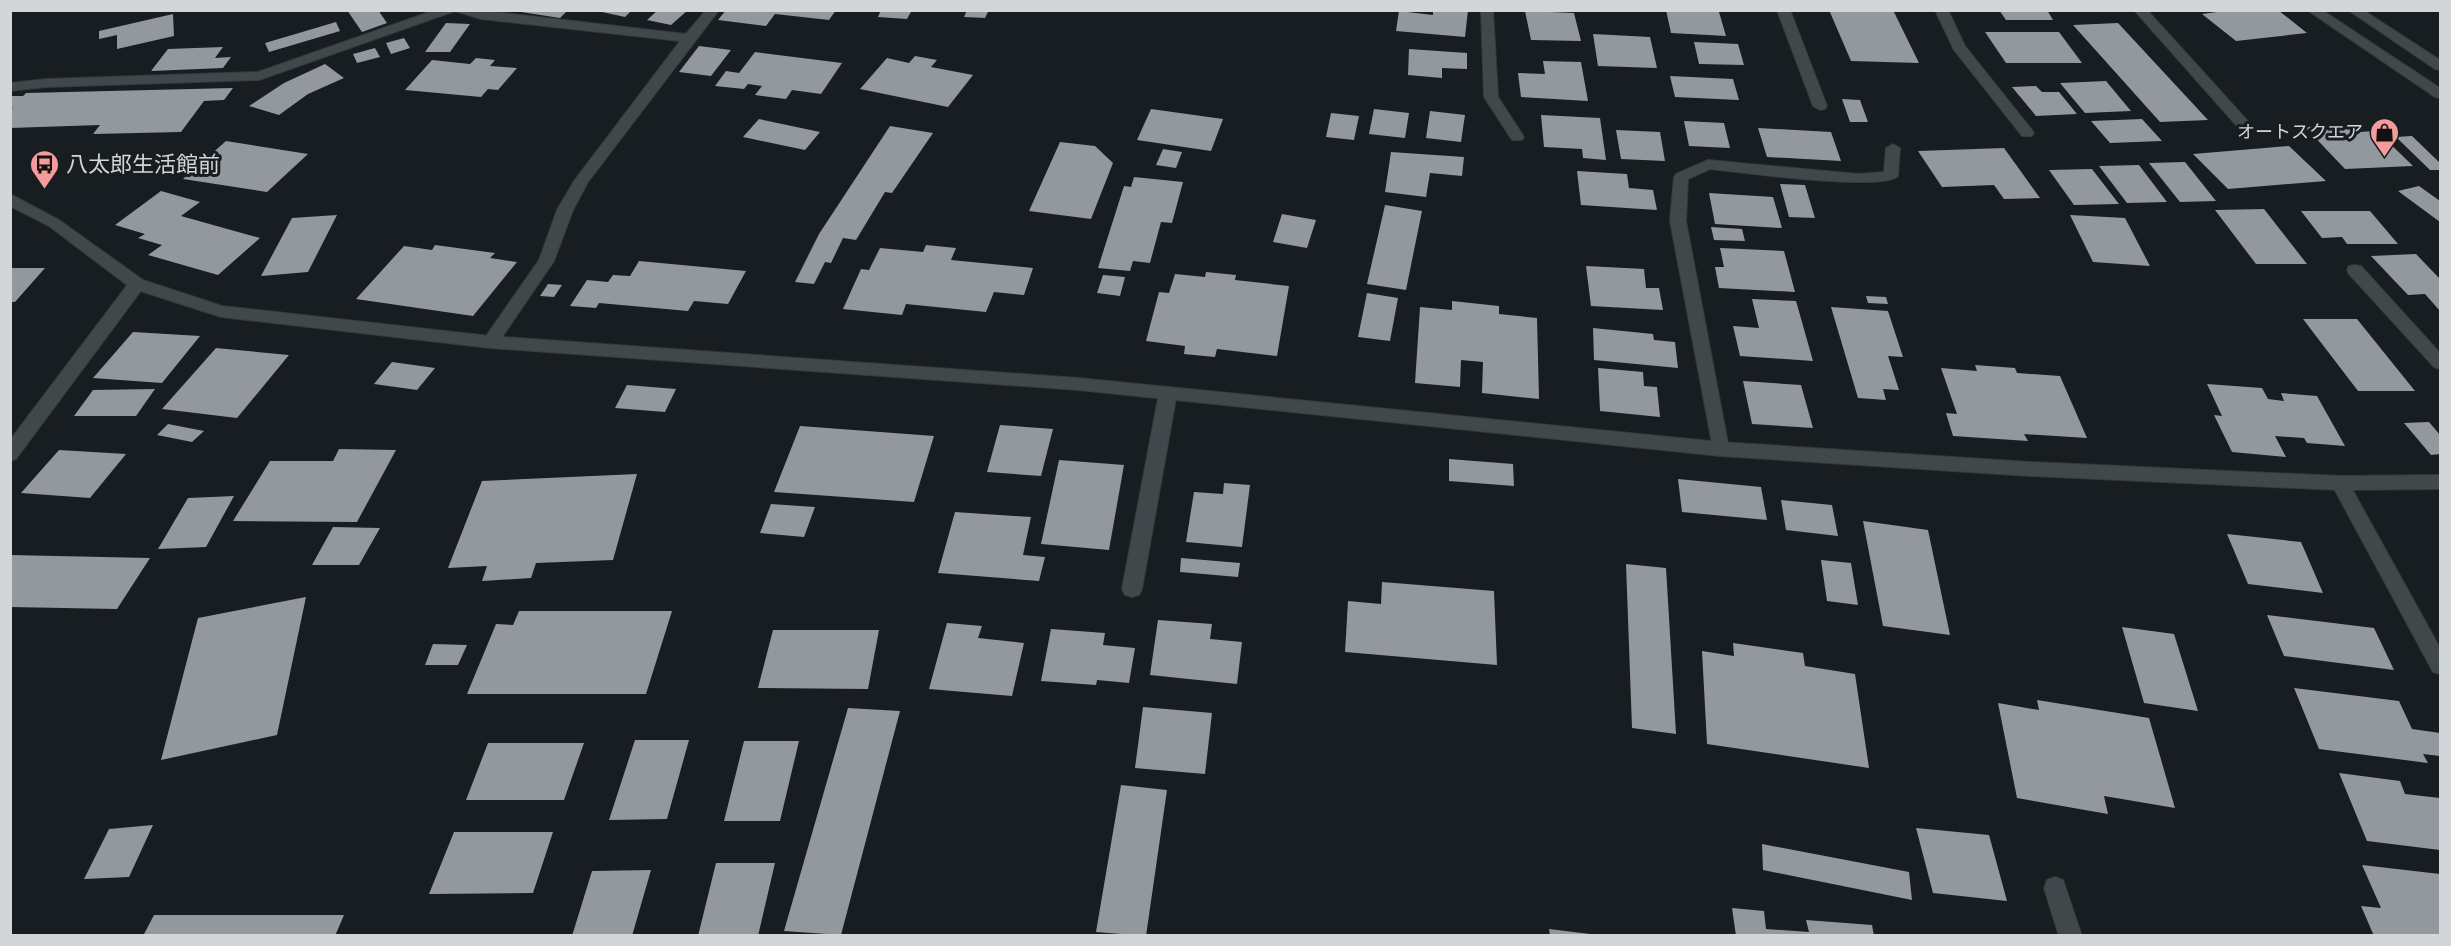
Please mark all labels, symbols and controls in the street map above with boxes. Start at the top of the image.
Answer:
shop icon: オートスクエア [2368,116,2400,158]
place label: オートスクエア [2237,119,2363,145]
bus stop icon: 八太郎生活館前 [29,148,61,190]
place label: 八太郎生活館前 [66,148,220,180]

